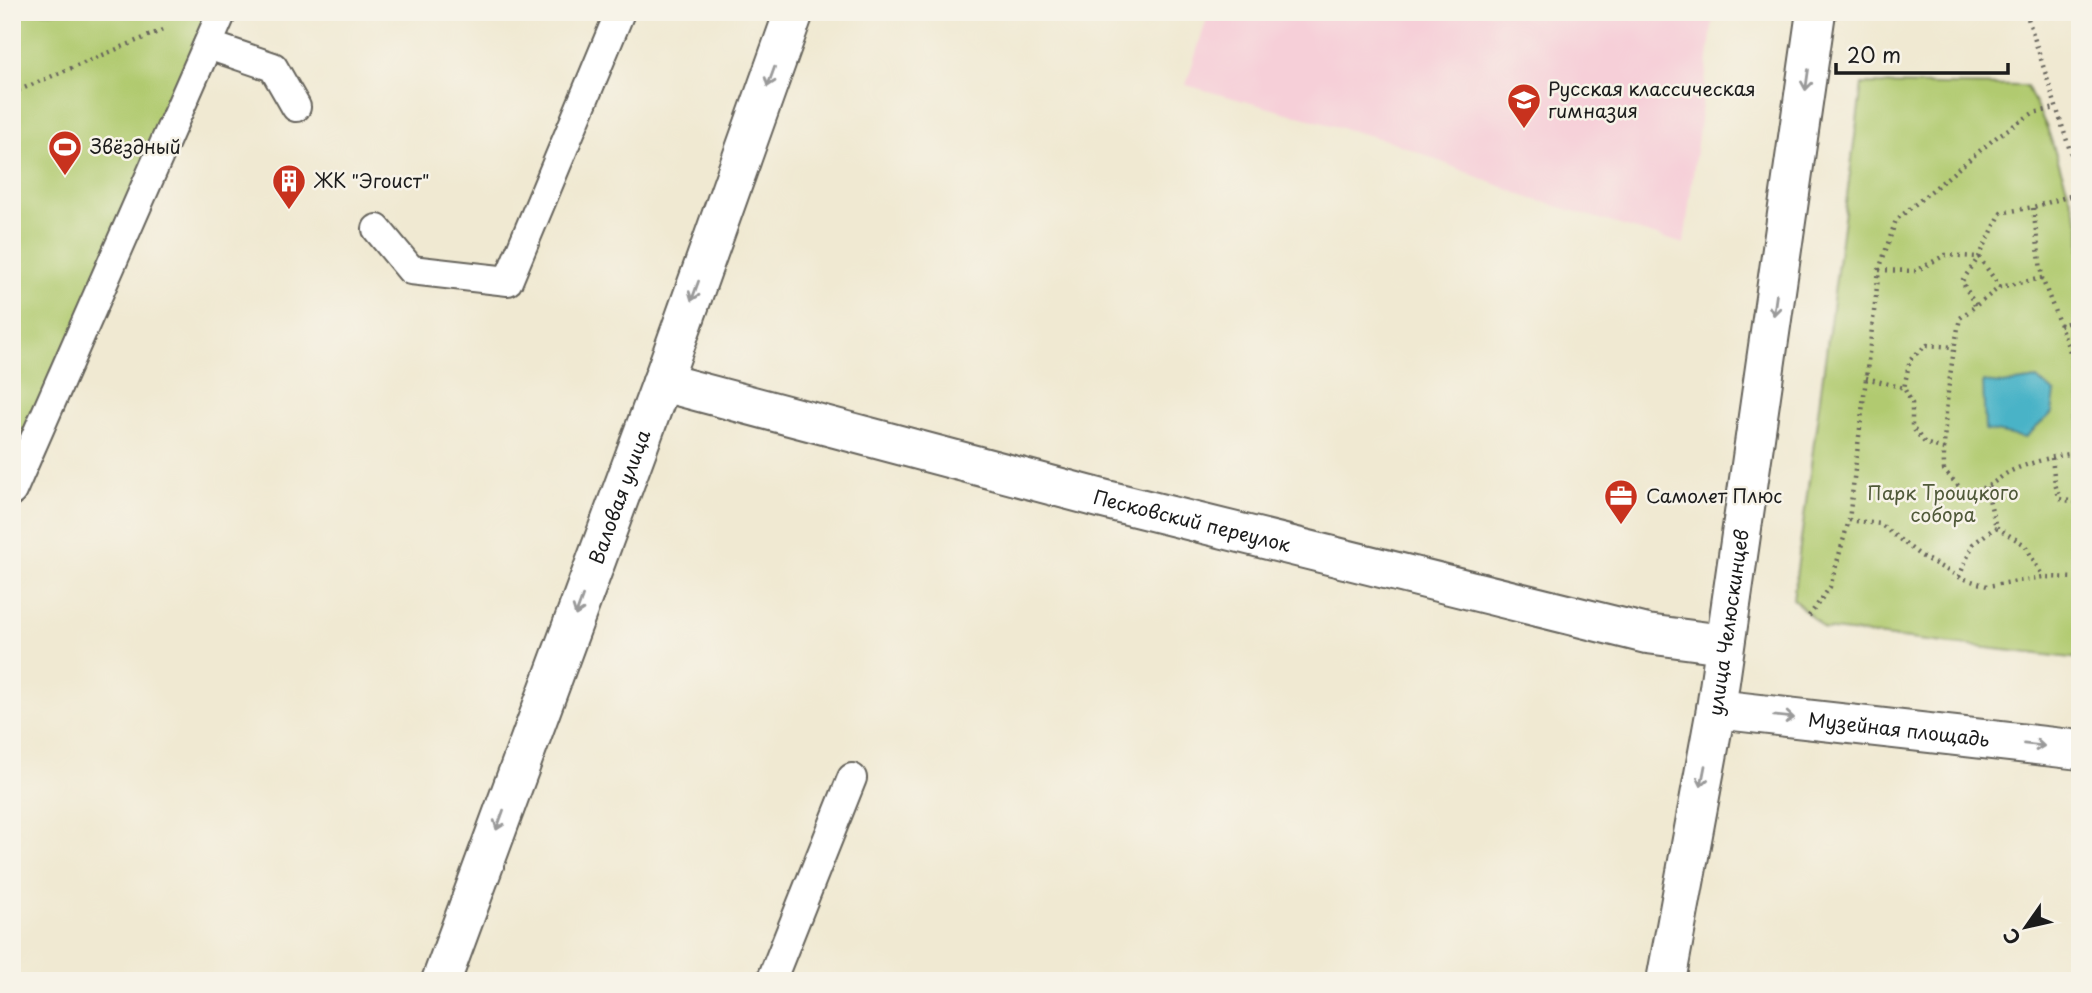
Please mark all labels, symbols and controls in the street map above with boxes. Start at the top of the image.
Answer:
scale bar [1836,32,2008,76]
text: 20 m [1847,38,1901,70]
one-way arrow [764,65,776,87]
one-way arrow [1800,68,1813,91]
place label: Русская классическая гимназия [1548,74,1756,124]
school or university icon: Русская классическая гимназия [1505,81,1543,130]
sports icon: Звёздный [46,128,84,177]
place label: Звёздный [90,132,181,160]
building icon: ЖК "Эгоист" [270,162,308,211]
place label: ЖК "Эгоист" [313,166,430,194]
one-way arrow [688,279,700,301]
one-way arrow [1768,293,1781,316]
street label: Валовая улица [581,425,656,568]
office icon: Самолет Плюс [1602,477,1640,526]
park label: Парк Троицкого собора [1867,478,2019,528]
place label: Самолет Плюс [1646,481,1782,509]
street label: Песковский переулок [1091,482,1294,558]
street label: улица Челюскинцев [1700,527,1755,718]
one-way arrow [572,595,584,617]
street label: Музейная площадь [1807,704,1991,753]
one-way arrow [1772,710,1794,723]
one-way arrow [2022,738,2045,751]
one-way arrow [1696,764,1710,787]
one-way arrow [493,808,505,830]
north arrow [1990,892,2060,962]
text: С [1995,923,2027,951]

